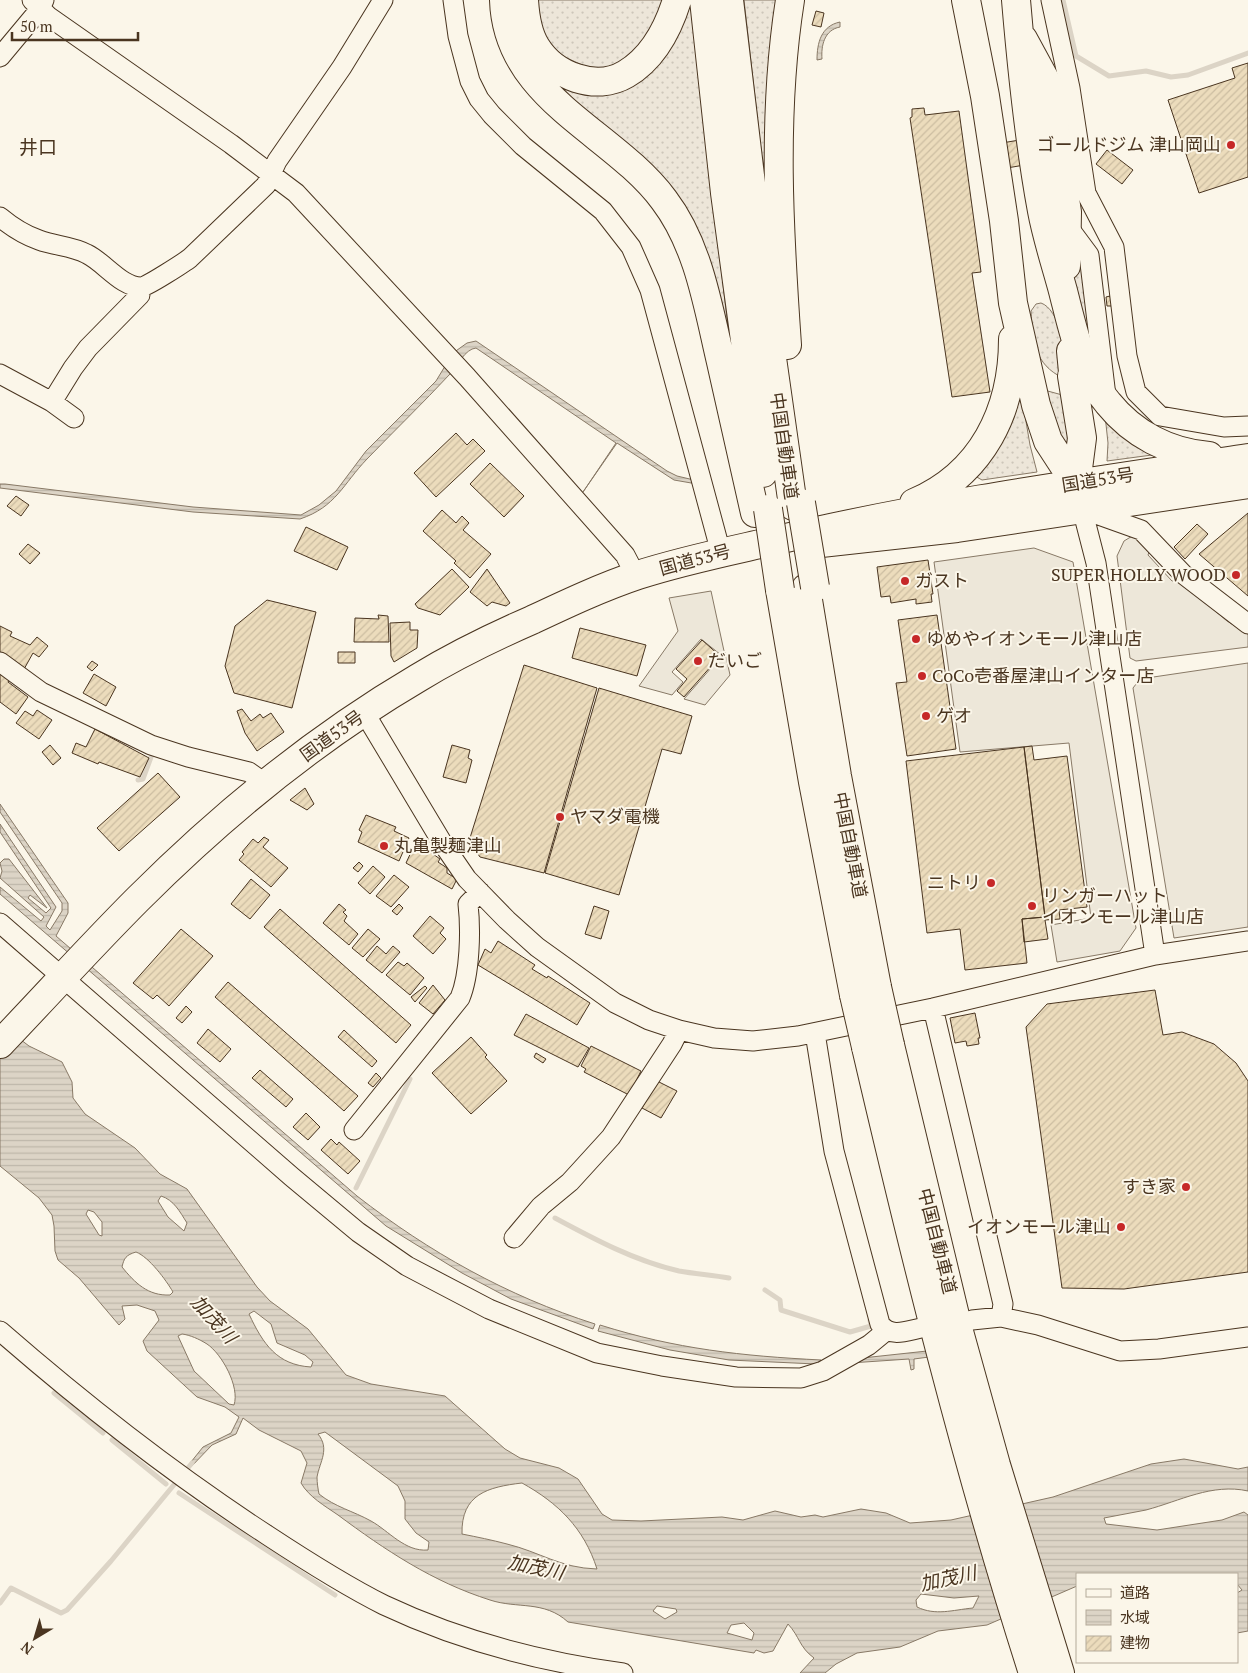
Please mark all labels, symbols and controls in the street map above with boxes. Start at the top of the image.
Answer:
scale bar [12,10,139,42]
text: 50 m [20,16,53,36]
place label: ゴールドジム 津山岡山 [1037,132,1221,156]
district label: 井口 [19,134,57,159]
marker: ゴールドジム 津山岡山 [1225,139,1237,151]
street label: 中国自動車道 [766,391,804,501]
street label: 国道53号 [1060,461,1136,497]
street label: 国道53号 [656,538,733,580]
place label: SUPER HOLLY WOOD [1051,562,1226,586]
place label: ガスト [915,568,969,592]
marker: SUPER HOLLY WOOD [1230,569,1242,581]
marker: ガスト [899,575,911,587]
place label: ゆめやイオンモール津山店 [926,626,1142,650]
marker: ゆめやイオンモール津山店 [910,633,922,645]
place label: だいご [708,648,762,672]
marker: だいご [692,655,704,667]
place label: CoCo壱番屋津山インター店 [932,663,1154,687]
marker: CoCo壱番屋津山インター店 [916,670,928,682]
place label: ゲオ [936,703,972,727]
street label: 国道53号 [295,704,368,766]
marker: ゲオ [920,710,932,722]
street label: 中国自動車道 [829,790,873,900]
place label: ヤマダ電機 [570,804,660,828]
marker: ヤマダ電機 [554,811,566,823]
place label: 丸亀製麺津山 [394,833,502,857]
marker: 丸亀製麺津山 [378,840,390,852]
place label: ニトリ [927,870,981,894]
marker: ニトリ [985,877,997,889]
place label: リンガーハット イオンモール津山店 [1042,883,1204,928]
marker: リンガーハット イオンモール津山店 [1026,900,1038,912]
place label: すき家 [1122,1174,1176,1198]
marker: すき家 [1180,1181,1192,1193]
street label: 中国自動車道 [913,1185,963,1296]
place label: イオンモール津山 [967,1214,1111,1238]
marker: イオンモール津山 [1115,1221,1127,1233]
water label: 加茂川 [186,1289,244,1350]
water label: 加茂川 [506,1548,569,1585]
water label: 加茂川 [917,1559,980,1596]
legend [1076,1573,1238,1663]
text: 道路 [1120,1582,1150,1602]
text: 水域 [1120,1607,1150,1627]
north arrow [10,1613,60,1663]
text: 建物 [1120,1632,1150,1652]
text: N [16,1638,37,1659]

